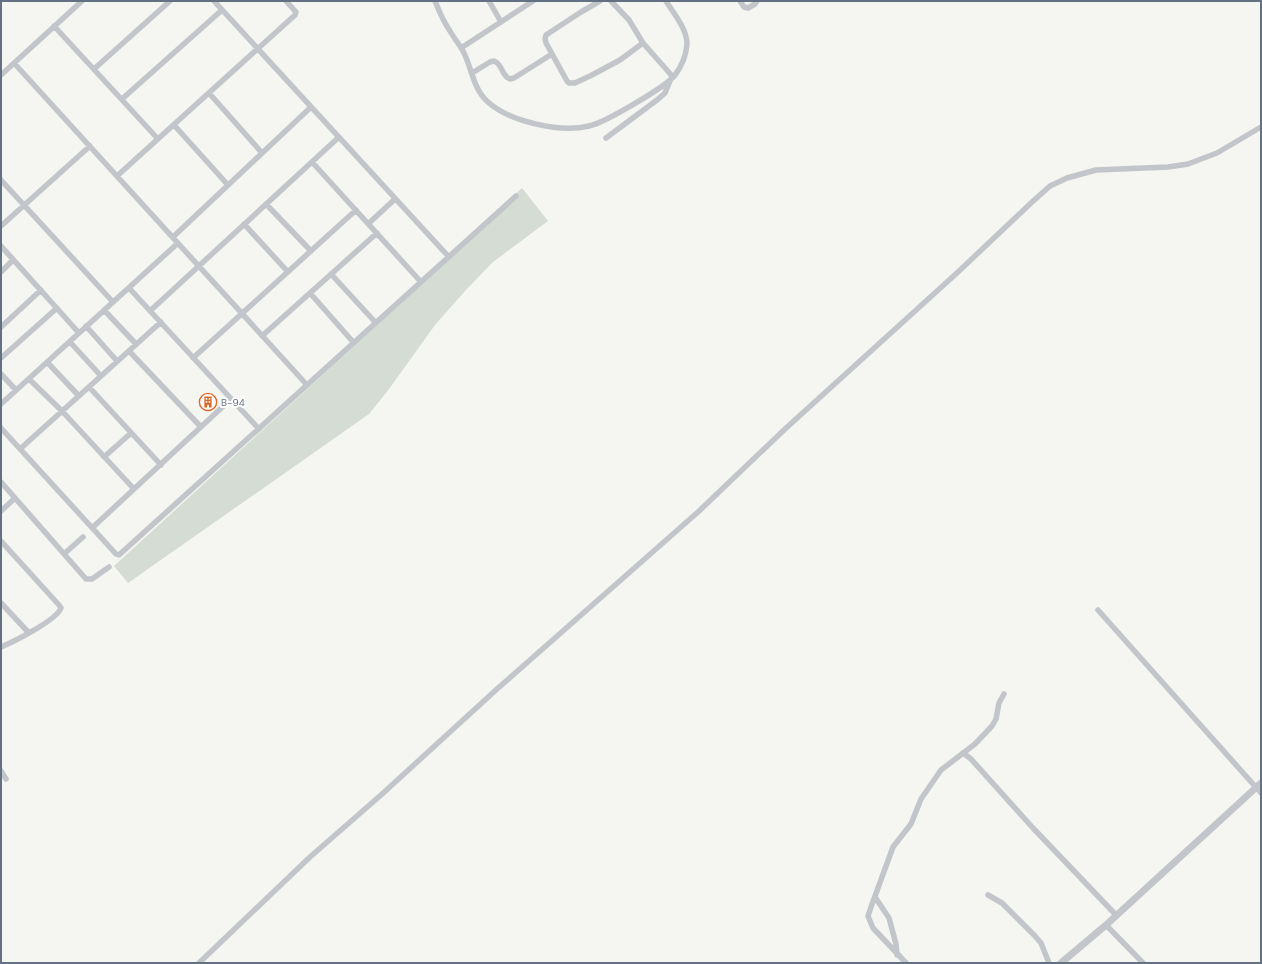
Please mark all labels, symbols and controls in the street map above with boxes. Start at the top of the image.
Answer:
building icon: B-94 [198,392,218,412]
place label: B-94 [221,396,245,409]

